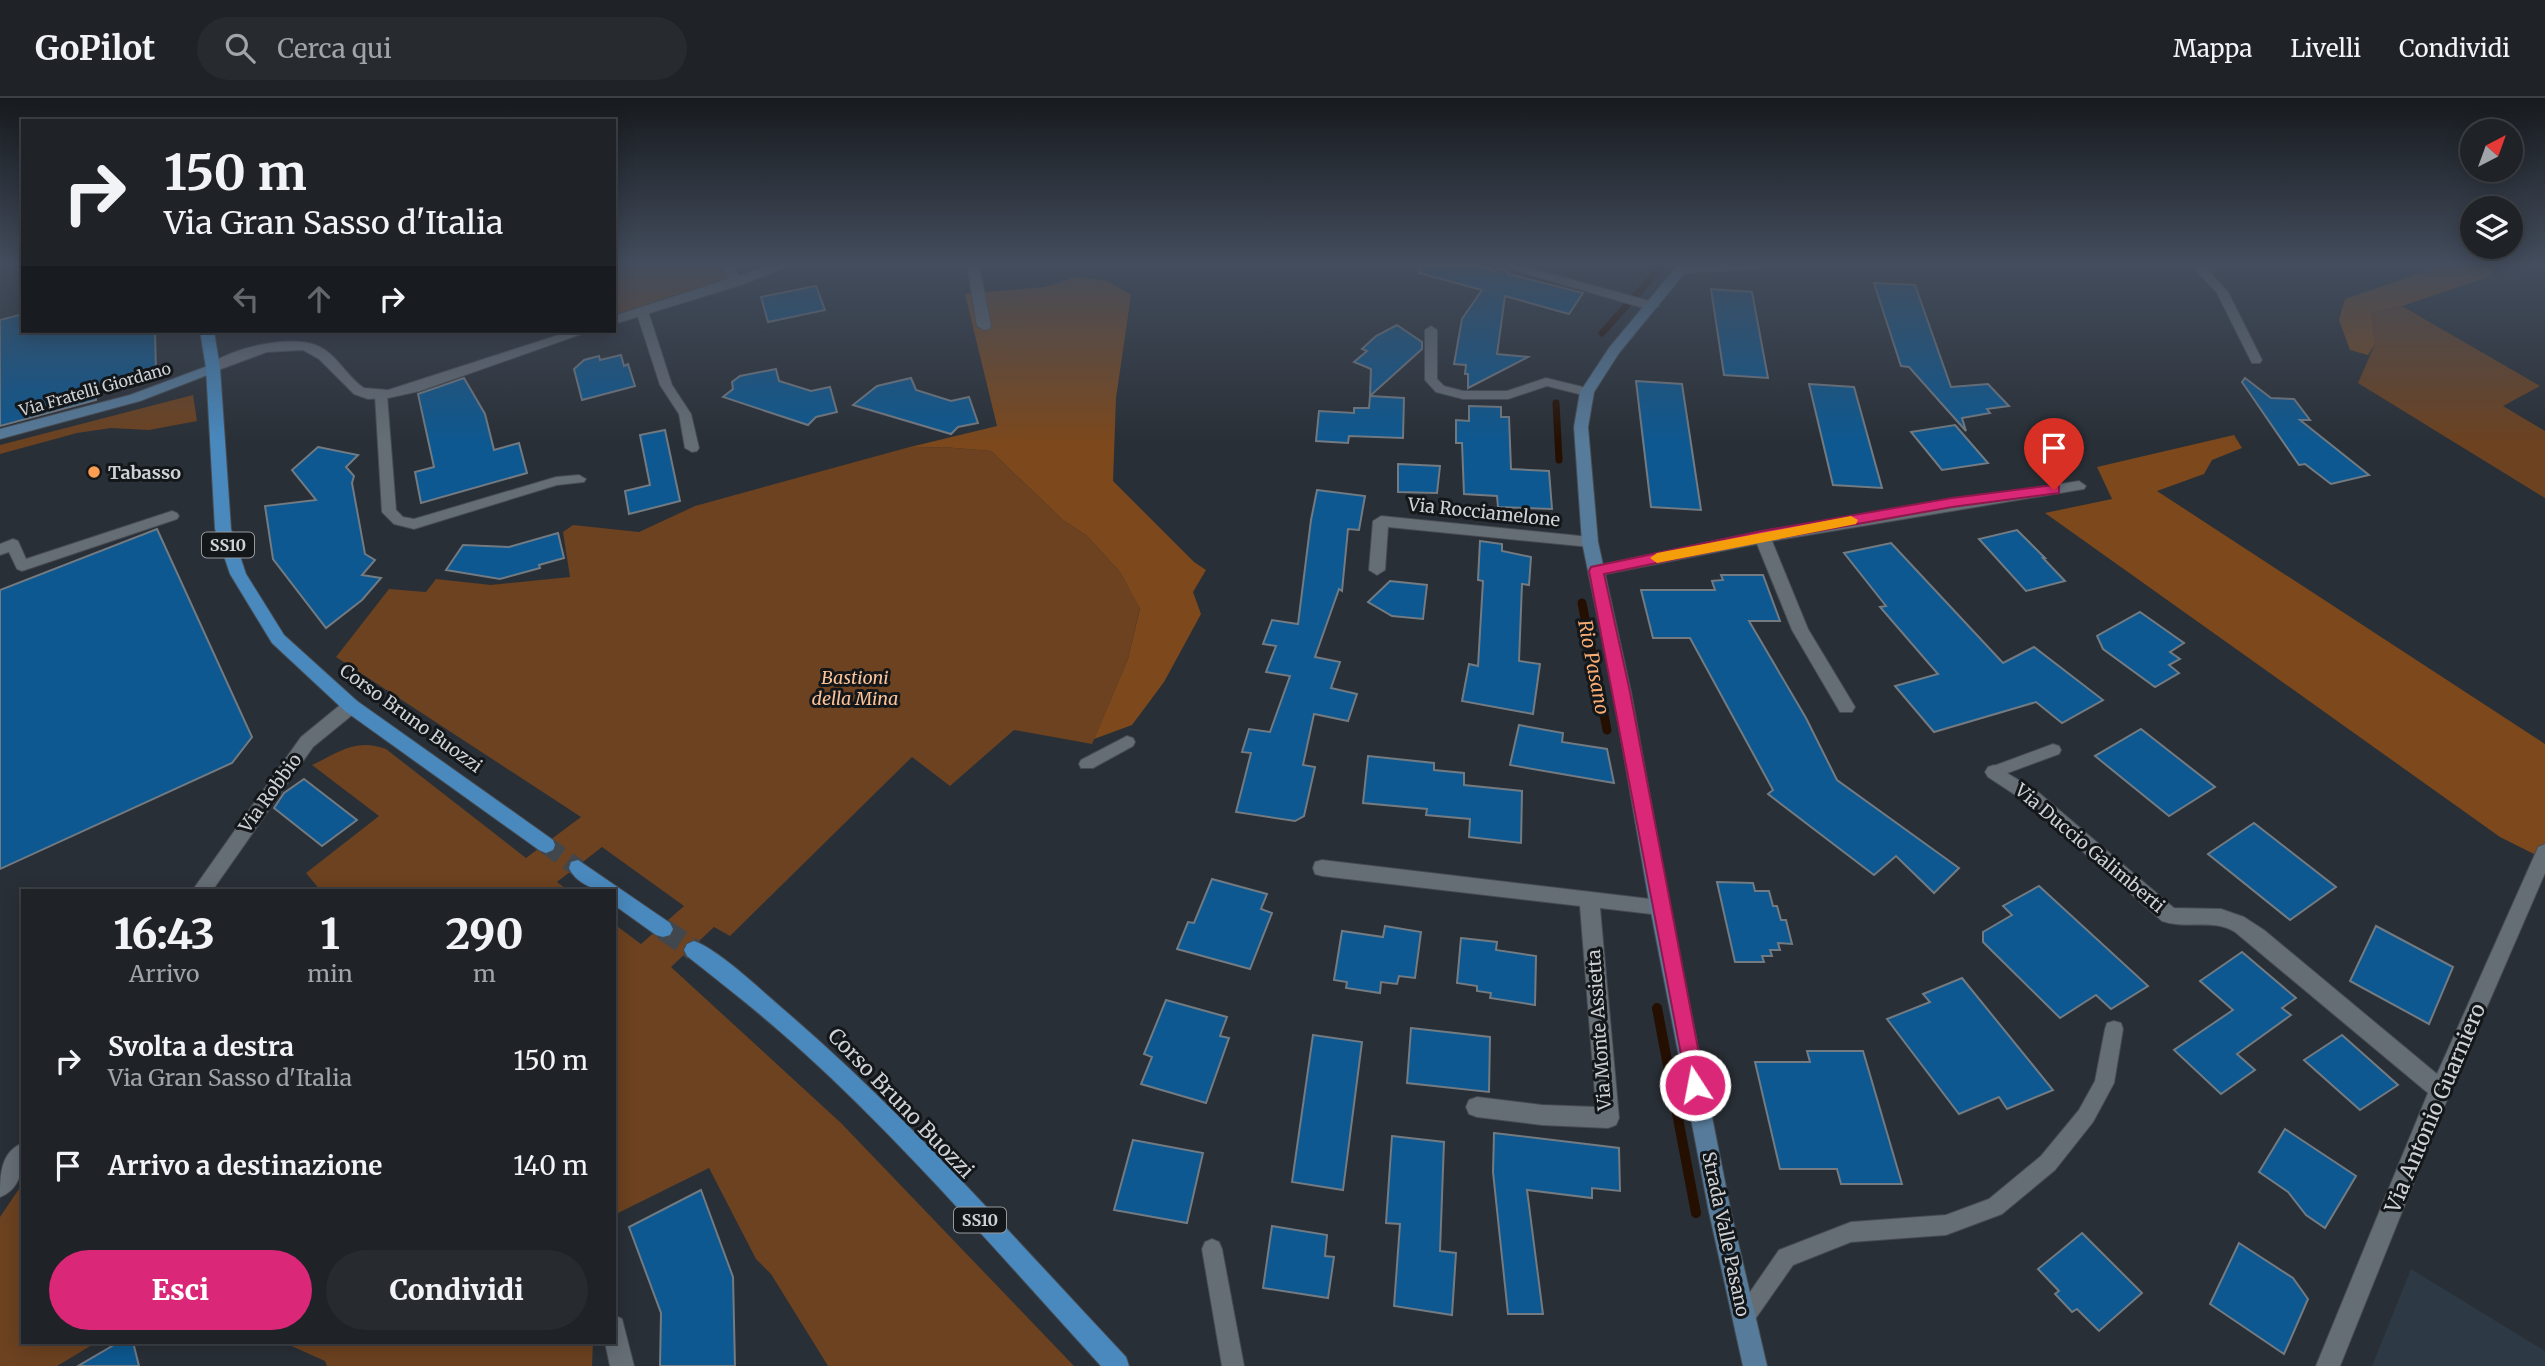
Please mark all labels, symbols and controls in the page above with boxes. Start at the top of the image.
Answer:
search box [197,17,687,80]
text: GoPilot [35,28,155,69]
icon: search [221,29,259,67]
text: Cerca qui [277,32,392,65]
text: Mappa [2173,33,2252,64]
text: Livelli [2290,33,2361,64]
text: Condividi [2399,33,2510,64]
north arrow [2460,119,2524,182]
map controls [2460,119,2523,259]
text: 150 m [164,142,307,203]
icon: right [49,147,140,238]
button: layers [2460,196,2523,259]
text: Via Gran Sasso d'Italia [164,203,503,243]
icon: left [227,280,265,318]
icon: ahead [300,280,338,318]
icon: right [373,280,411,318]
street label: Via Fratelli Giordano [16,358,173,421]
pin [2024,418,2084,490]
icon: arrive [2035,429,2073,467]
place label: Tabasso [108,461,181,484]
marker: Tabasso [86,464,102,480]
street label: Via Rocciamelone [1406,492,1561,531]
road number: SS10 [202,532,254,558]
water label: Rio Pasano [1573,618,1615,717]
street label: Corso Bruno Buozzi [335,659,487,777]
park label: Bastioni della Mina [812,666,898,710]
street label: Via Robbio [233,749,306,838]
street label: Via Duccio Galimberti [2010,778,2170,918]
text: 16:43 [114,908,215,960]
text: 1 [320,908,340,960]
text: 290 [445,908,523,960]
street label: Via Monte Assietta [1582,948,1616,1112]
text: Arrivo [129,959,199,988]
text: min [307,959,353,988]
text: m [473,959,496,988]
street label: Via Antonio Guarniero [2378,999,2491,1218]
street label: Corso Bruno Buozzi [822,1022,980,1184]
text: Svolta a destra [108,1030,294,1063]
icon: right [49,1042,87,1080]
text: 150 m [514,1044,588,1077]
position arrow [1658,1048,1732,1122]
text: Via Gran Sasso d'Italia [108,1063,352,1092]
icon: arrive [49,1147,87,1185]
text: Arrivo a destinazione [108,1149,382,1182]
text: 140 m [513,1149,588,1182]
street label: Strada Valle Pasano [1697,1149,1755,1319]
road number: SS10 [954,1208,1006,1232]
button: Esci [49,1250,312,1330]
button: Condividi [326,1250,588,1330]

